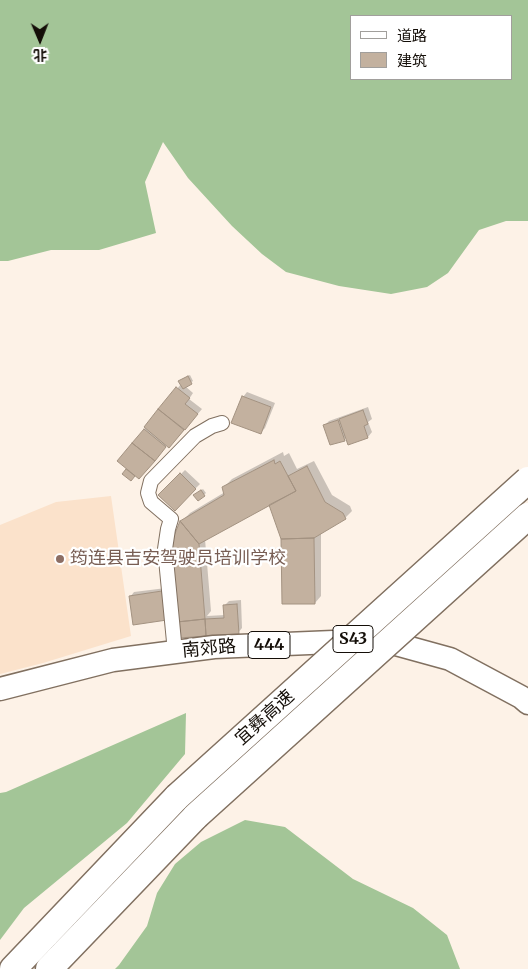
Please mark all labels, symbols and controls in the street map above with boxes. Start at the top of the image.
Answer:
north arrow [15,15,65,65]
legend [350,15,513,80]
text: 道路 [397,26,427,45]
text: 北 [33,46,47,64]
text: 建筑 [397,51,427,70]
place label: 筠连县吉安驾驶员培训学校 [70,548,286,570]
marker: 筠连县吉安驾驶员培训学校 [54,553,66,565]
road number: S43 [333,626,373,652]
road number: 444 [248,632,290,658]
street label: 南郊路 [181,636,237,662]
street label: 宜彝高速 [231,686,299,750]

